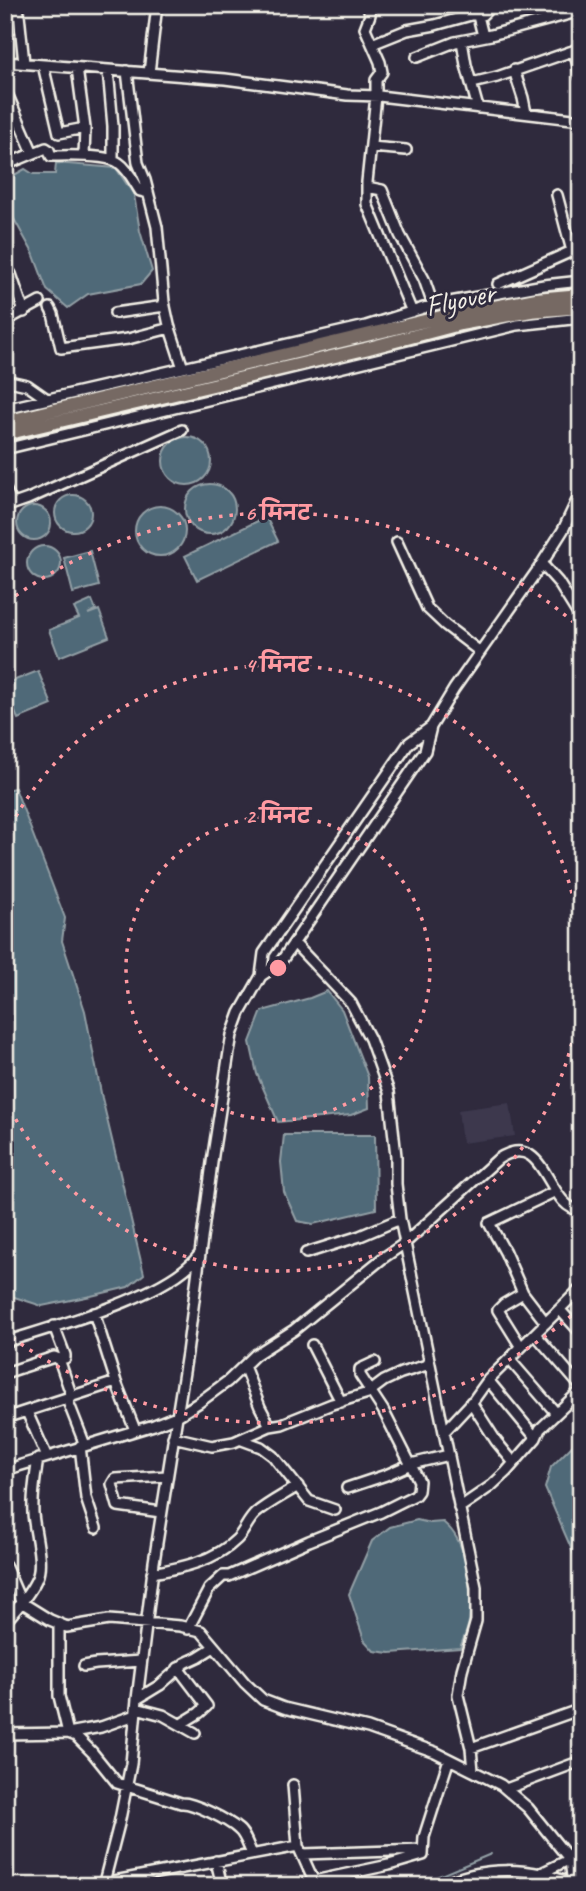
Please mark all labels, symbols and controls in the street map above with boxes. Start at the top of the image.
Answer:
street label: Flyover [422,272,502,325]
text: 6 मिनट [245,497,313,526]
text: 4 मिनट [245,649,313,678]
text: 2 मिनट [245,800,313,829]
centre of rings [266,956,290,980]

